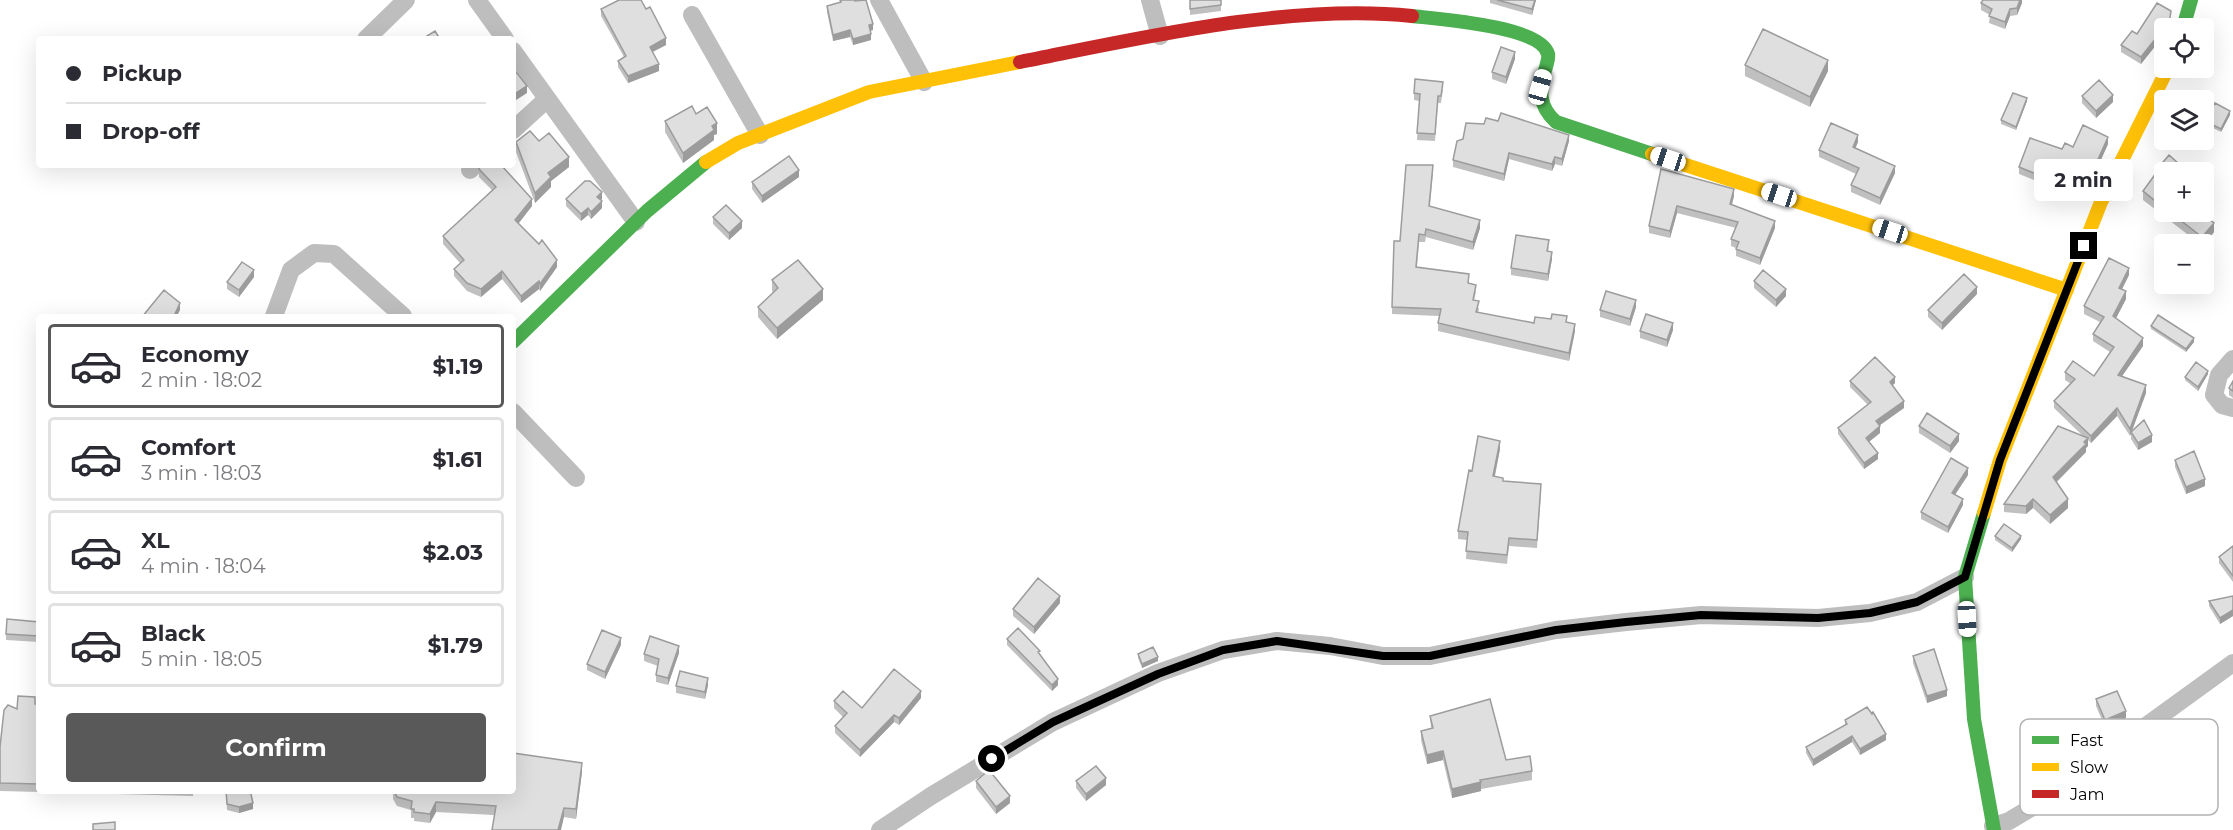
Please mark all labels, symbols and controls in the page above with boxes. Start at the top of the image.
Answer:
map controls [2154,18,2214,294]
button: locate [2154,18,2214,78]
text: Pickup [102,60,182,87]
car [1526,67,1554,107]
button: layers [2154,90,2214,150]
text: Drop-off [102,118,200,145]
car [1648,145,1688,173]
callout: 2 min [2034,159,2134,201]
button: + [2154,162,2214,222]
text: 2 min [2054,168,2113,192]
car [1759,181,1799,209]
car [1870,217,1910,245]
route end [2070,232,2097,259]
button: − [2154,234,2214,294]
icon: car [69,339,123,393]
text: Economy [141,341,249,368]
text: $1.19 [433,353,483,380]
text: 2 min · 18:02 [141,368,262,392]
icon: car [69,432,123,486]
text: Comfort [141,434,236,461]
text: $1.61 [432,446,483,473]
text: 3 min · 18:03 [141,461,262,485]
icon: car [69,525,123,579]
text: XL [141,527,170,554]
text: $2.03 [423,539,483,566]
text: 4 min · 18:04 [141,554,266,578]
car [1957,601,1977,637]
icon: car [69,618,123,672]
text: Black [141,620,205,647]
text: $1.79 [428,632,483,659]
text: 5 min · 18:05 [141,647,262,671]
button: Confirm [66,713,486,782]
legend [2020,719,2218,815]
text: Fast [2070,731,2104,750]
route start [978,745,1005,772]
text: Slow [2070,758,2108,777]
text: Jam [2069,785,2104,804]

